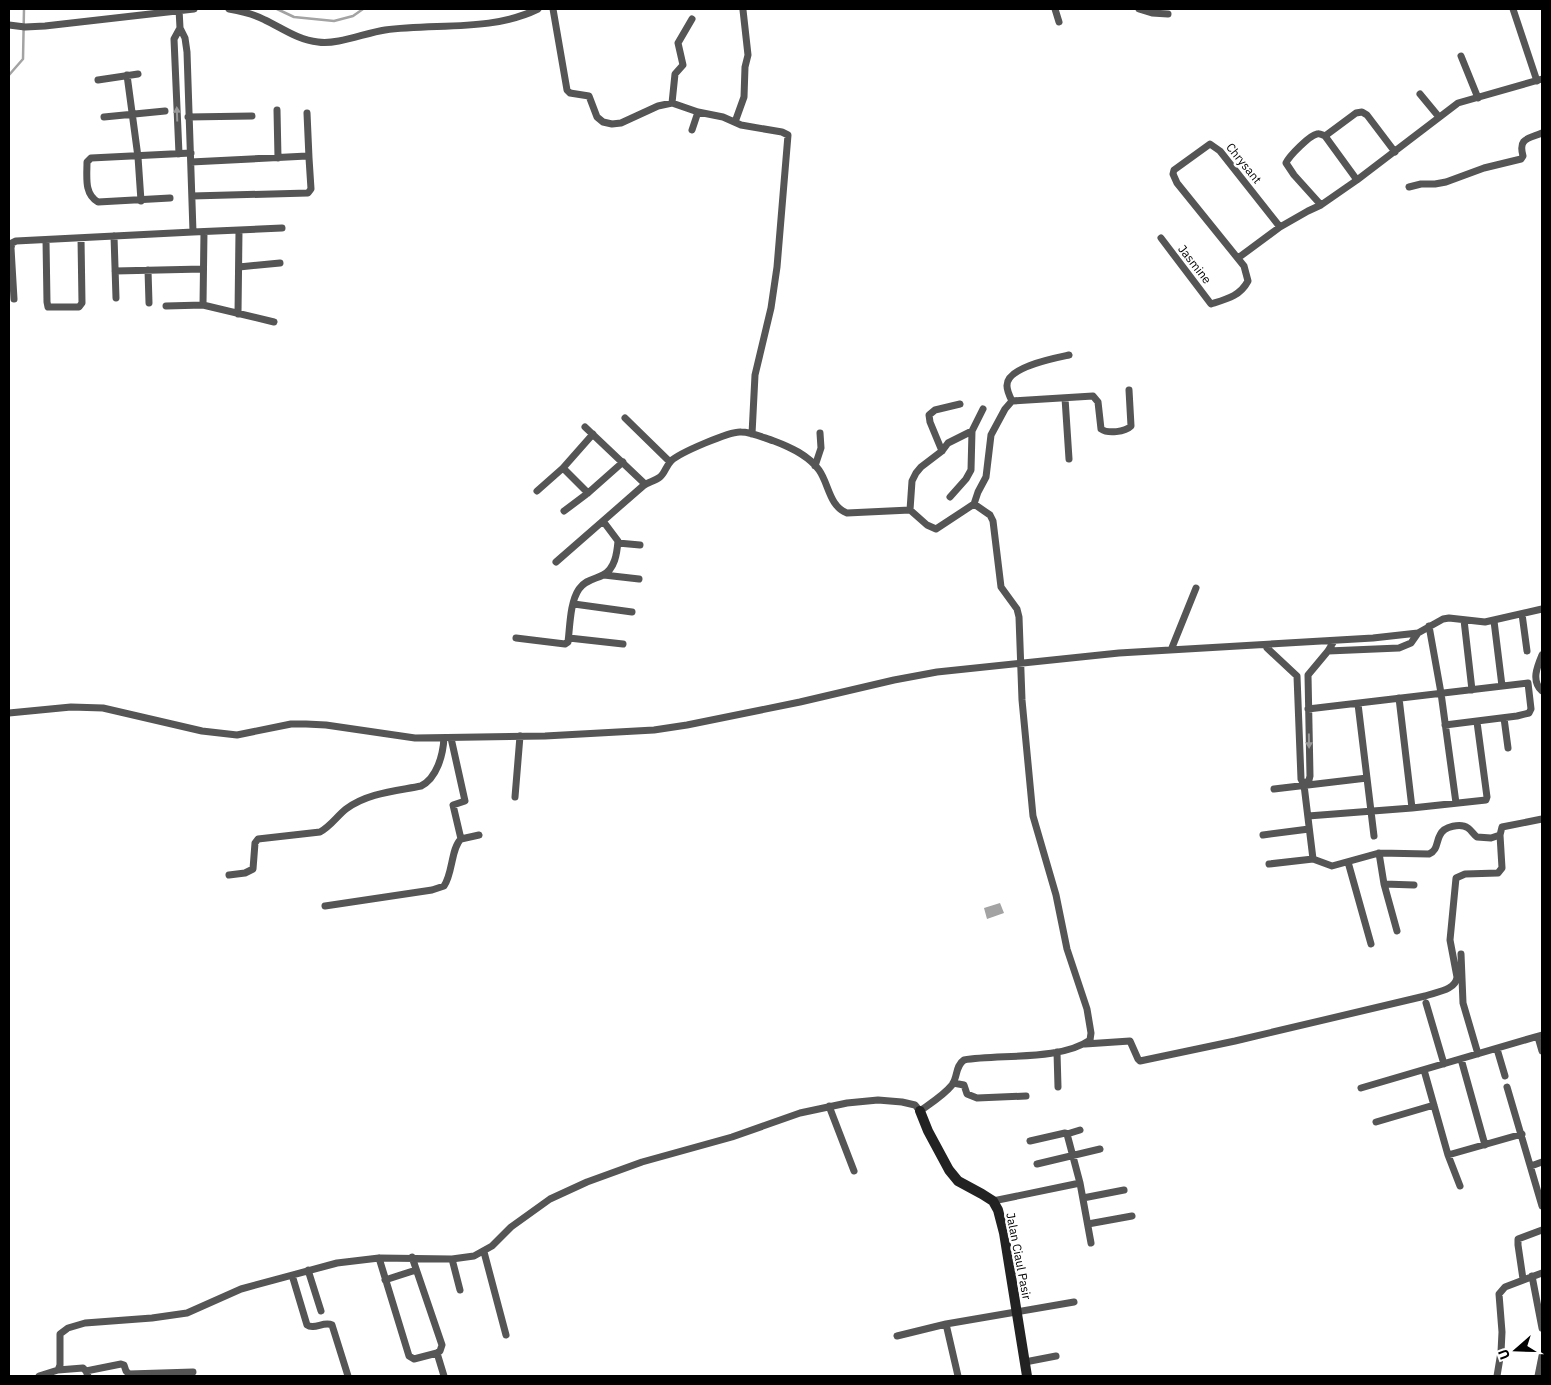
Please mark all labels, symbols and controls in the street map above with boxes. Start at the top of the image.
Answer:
one-way arrow [173,105,181,121]
street label: Chrysant [1223,140,1265,186]
street label: Jasmine [1175,242,1215,287]
one-way arrow [1305,734,1313,750]
street label: Jalan Ciaul Pasir [1003,1211,1035,1301]
north arrow [1491,1325,1541,1375]
text: U [1494,1347,1514,1362]

